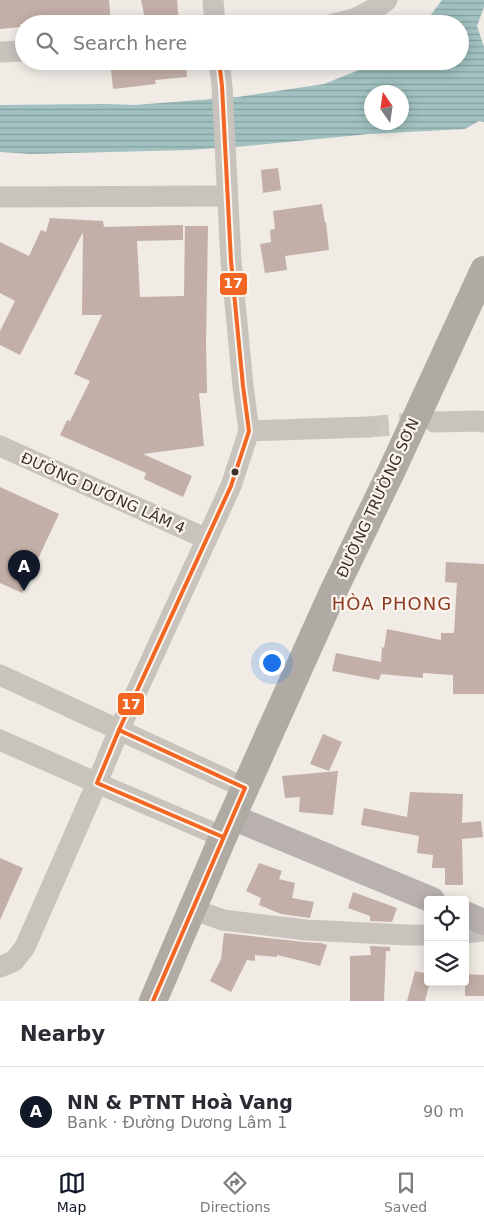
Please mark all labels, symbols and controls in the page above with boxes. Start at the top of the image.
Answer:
search box [15,15,469,70]
icon: search [33,29,61,57]
text: Search here [73,32,187,54]
north arrow [364,85,409,130]
line badge: 17 [219,272,248,296]
text: 17 [223,275,243,291]
street label: ĐƯỜNG TRƯỜNG SƠN [332,415,423,581]
street label: ĐƯỜNG DƯƠNG LÂM 4 [18,448,188,537]
unlabelled marker [230,467,240,477]
pin: A [8,550,40,591]
district label: HÒA PHONG [332,593,452,614]
your location [259,650,285,676]
line badge: 17 [117,692,145,716]
text: 17 [121,696,141,712]
map controls [424,896,469,986]
button: locate [424,896,469,941]
button: layers [424,941,469,986]
text: Nearby [20,1022,105,1046]
text: NN & PTNT Hoà Vang [67,1091,293,1113]
text: A [30,1102,42,1121]
text: 90 m [423,1102,464,1121]
text: Bank · Đường Dương Lâm 1 [67,1113,287,1132]
tab: Map [57,1169,86,1215]
tab: Directions [200,1169,270,1215]
tab: Saved [384,1169,427,1215]

